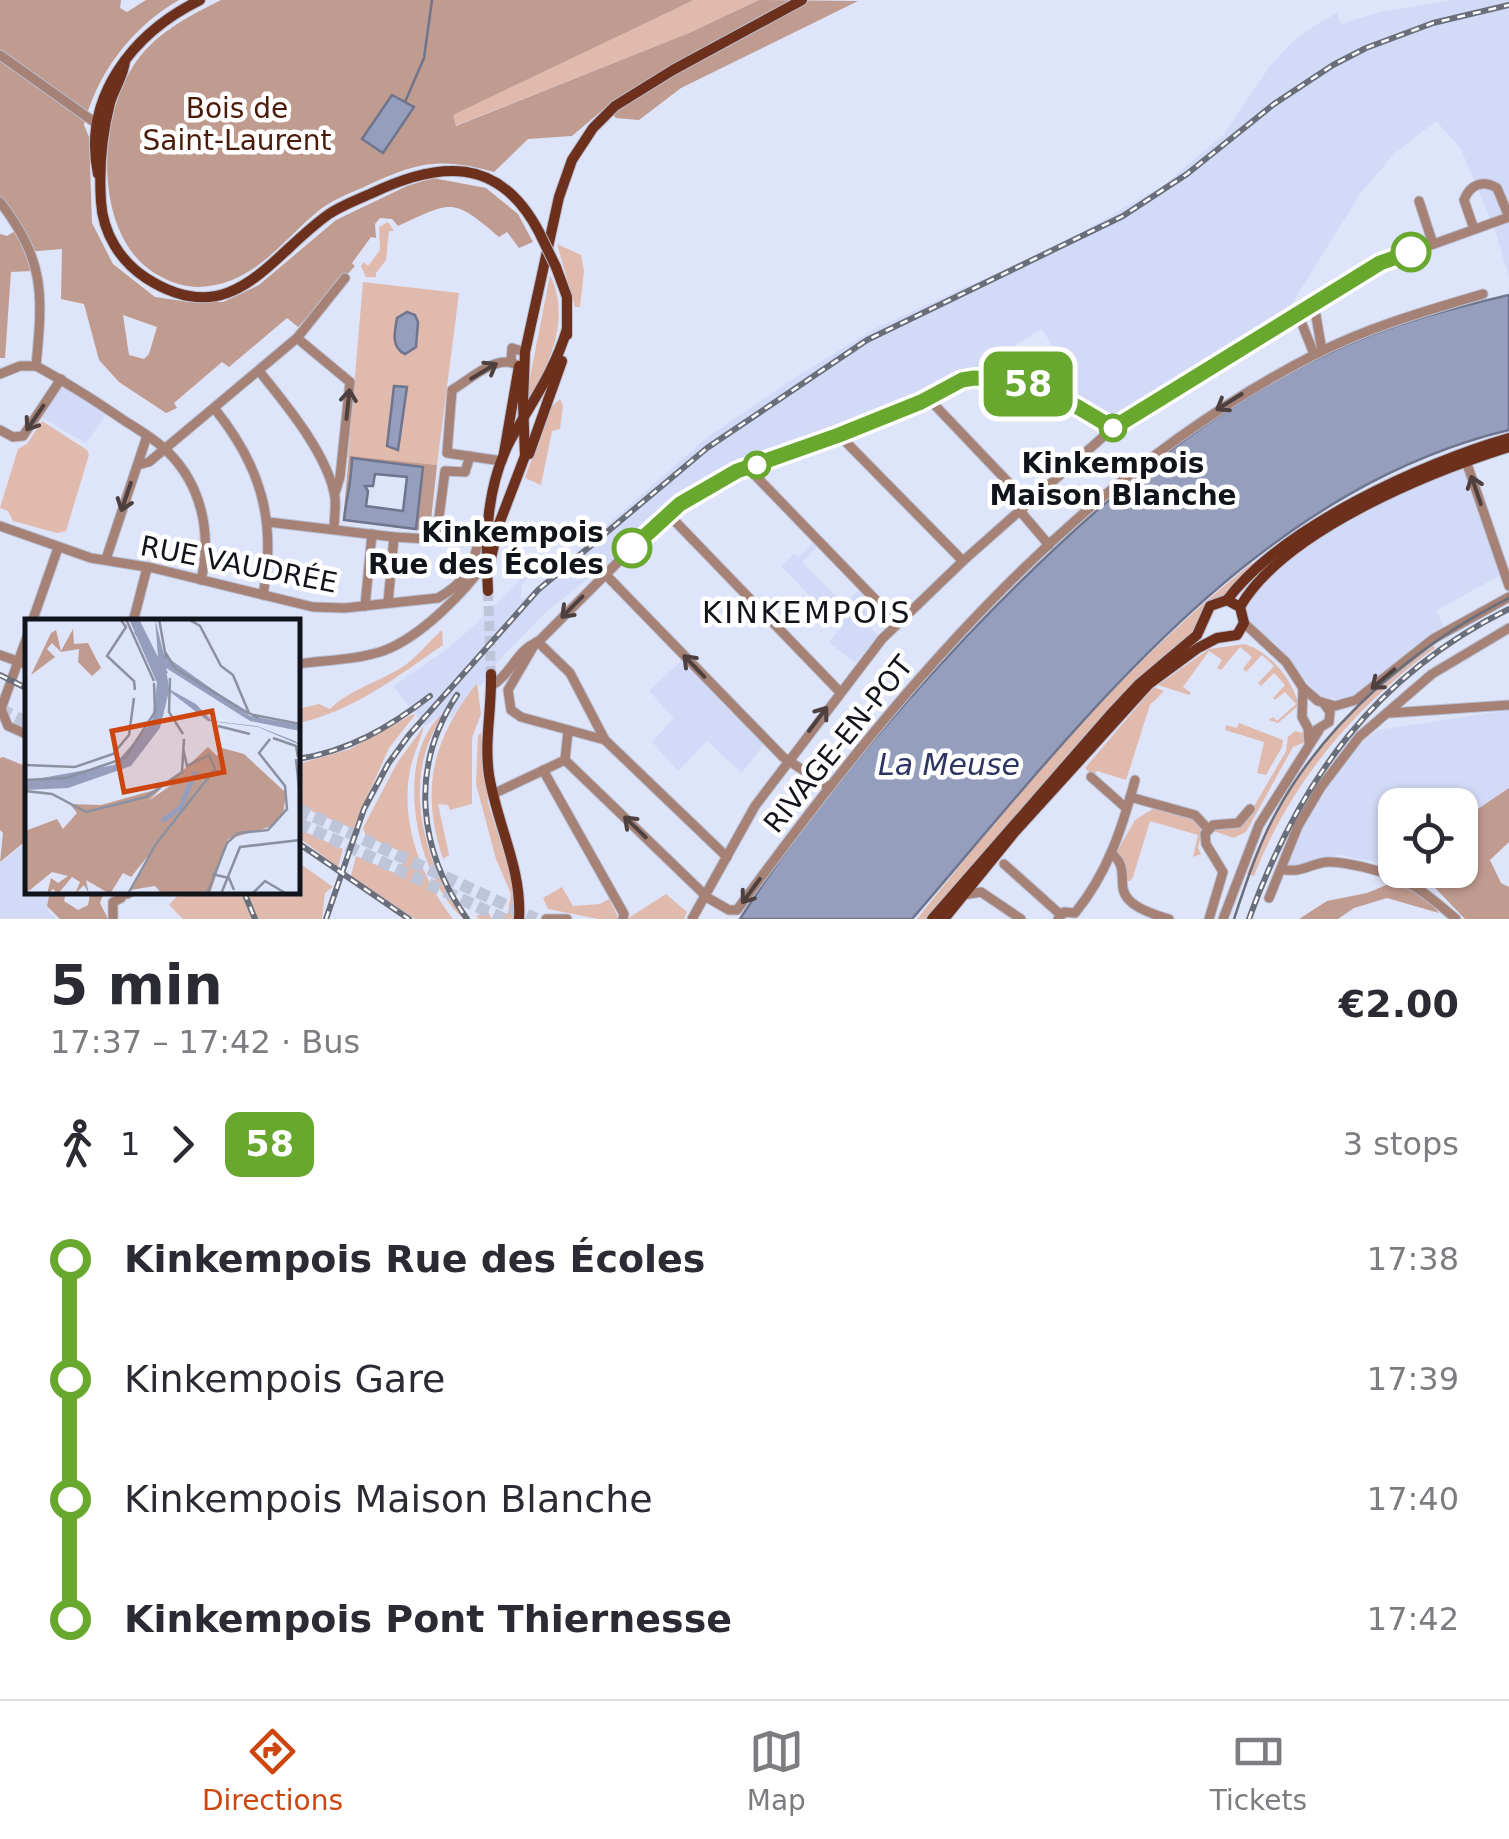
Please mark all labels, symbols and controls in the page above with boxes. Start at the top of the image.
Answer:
park label: Bois de Saint-Laurent [143,92,331,157]
unlabelled marker [1392,233,1430,271]
line badge: 58 [983,352,1073,416]
one-way arrow [469,361,498,381]
text: 58 [1004,364,1052,404]
one-way arrow [338,388,357,420]
one-way arrow [1216,392,1244,413]
one-way arrow [25,403,46,431]
marker: Kinkempois Maison Blanche [1100,415,1126,441]
place label: Kinkempois Maison Blanche [989,447,1237,512]
unlabelled marker [744,452,770,478]
one-way arrow [1466,476,1484,507]
one-way arrow [116,481,134,513]
place label: Kinkempois Rue des Écoles [368,516,604,581]
street label: RUE VAUDRÉE [138,528,340,600]
marker: Kinkempois Rue des Écoles [613,529,651,567]
one-way arrow [560,595,584,619]
district label: KINKEMPOIS [702,595,912,630]
inset map [25,619,300,894]
street label: RIVAGE-EN-POT [757,649,920,839]
one-way arrow [682,654,706,678]
one-way arrow [1371,667,1396,690]
one-way arrow [808,706,829,733]
water label: La Meuse [878,747,1020,782]
map controls [1378,788,1478,888]
button: locate [1378,788,1478,888]
one-way arrow [623,816,648,839]
one-way arrow [740,877,761,904]
text: 5 min [50,953,223,1017]
text: €2.00 [1339,982,1459,1026]
text: 17:37 – 17:42 · Bus [50,1023,360,1061]
icon: walk [50,1117,105,1172]
icon: forward [155,1117,210,1172]
text: 58 [245,1124,294,1164]
text: 1 [120,1125,140,1163]
text: 3 stops [1343,1125,1459,1163]
text: Kinkempois Rue des Écoles [124,1237,705,1281]
text: 17:38 [1367,1240,1459,1278]
text: Kinkempois Gare [124,1357,445,1401]
text: 17:39 [1367,1360,1459,1398]
text: Kinkempois Maison Blanche [124,1477,653,1521]
text: 17:40 [1367,1480,1459,1518]
text: Kinkempois Pont Thiernesse [124,1597,732,1641]
text: 17:42 [1367,1600,1459,1638]
tab: Directions [202,1724,343,1817]
tab: Map [747,1724,806,1817]
tab: Tickets [1210,1724,1307,1817]

